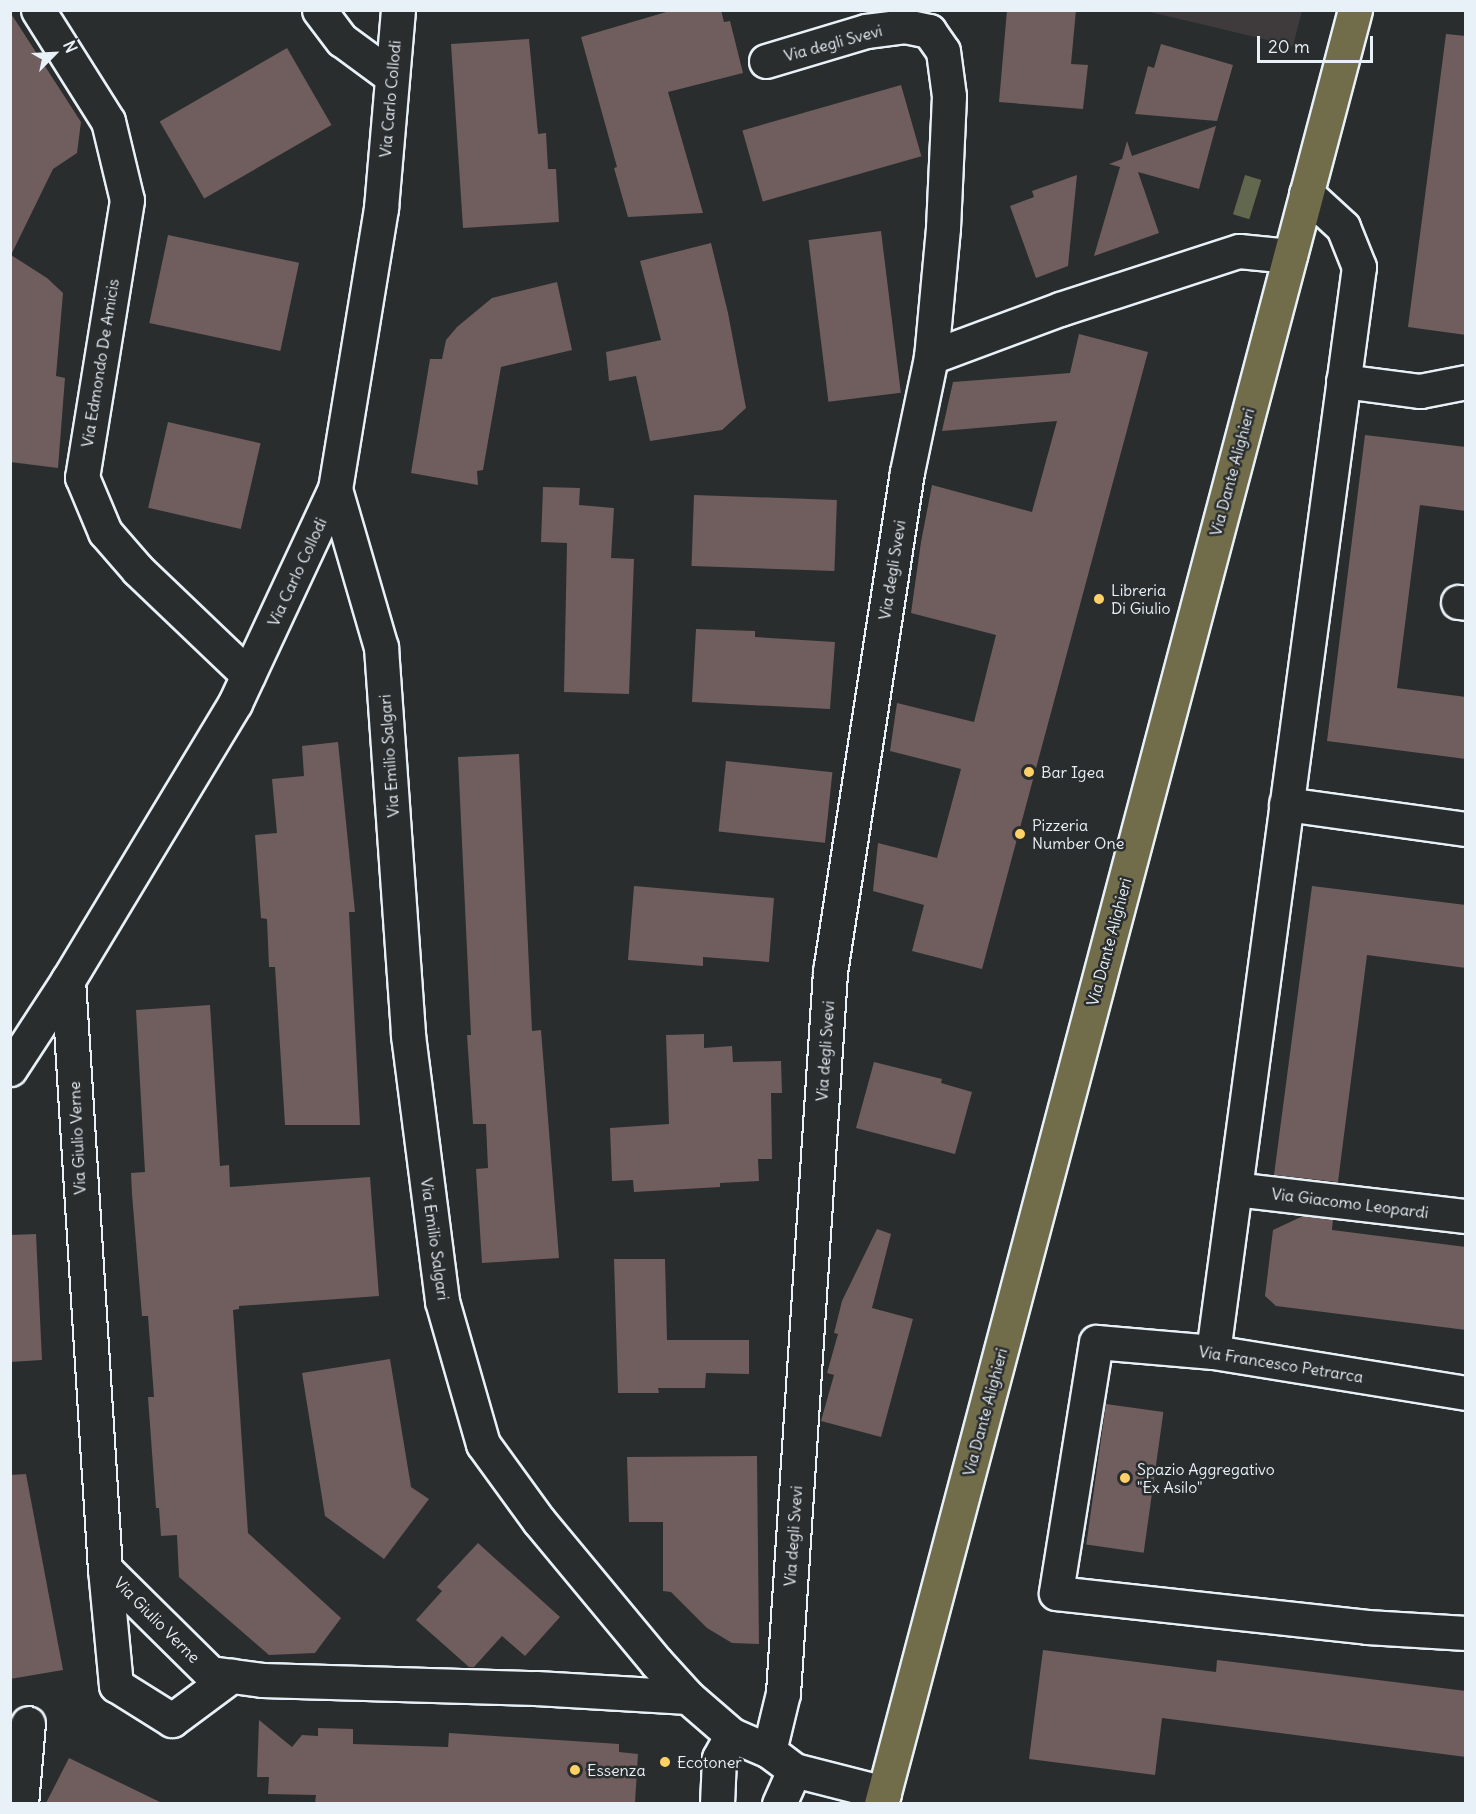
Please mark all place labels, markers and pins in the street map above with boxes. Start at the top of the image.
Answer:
place label: Libreria Di Giulio [1111,580,1170,618]
marker: Libreria Di Giulio [1092,592,1106,606]
place label: Bar Igea [1041,762,1104,782]
marker: Bar Igea [1022,765,1036,779]
place label: Pizzeria Number One [1032,815,1124,853]
marker: Pizzeria Number One [1013,827,1027,841]
place label: Spazio Aggregativo "Ex Asilo" [1137,1459,1275,1497]
marker: Spazio Aggregativo "Ex Asilo" [1118,1471,1132,1485]
place label: Ecotoner [677,1752,742,1772]
marker: Ecotoner [658,1755,672,1769]
place label: Essenza [587,1760,646,1780]
marker: Essenza [568,1763,582,1777]

